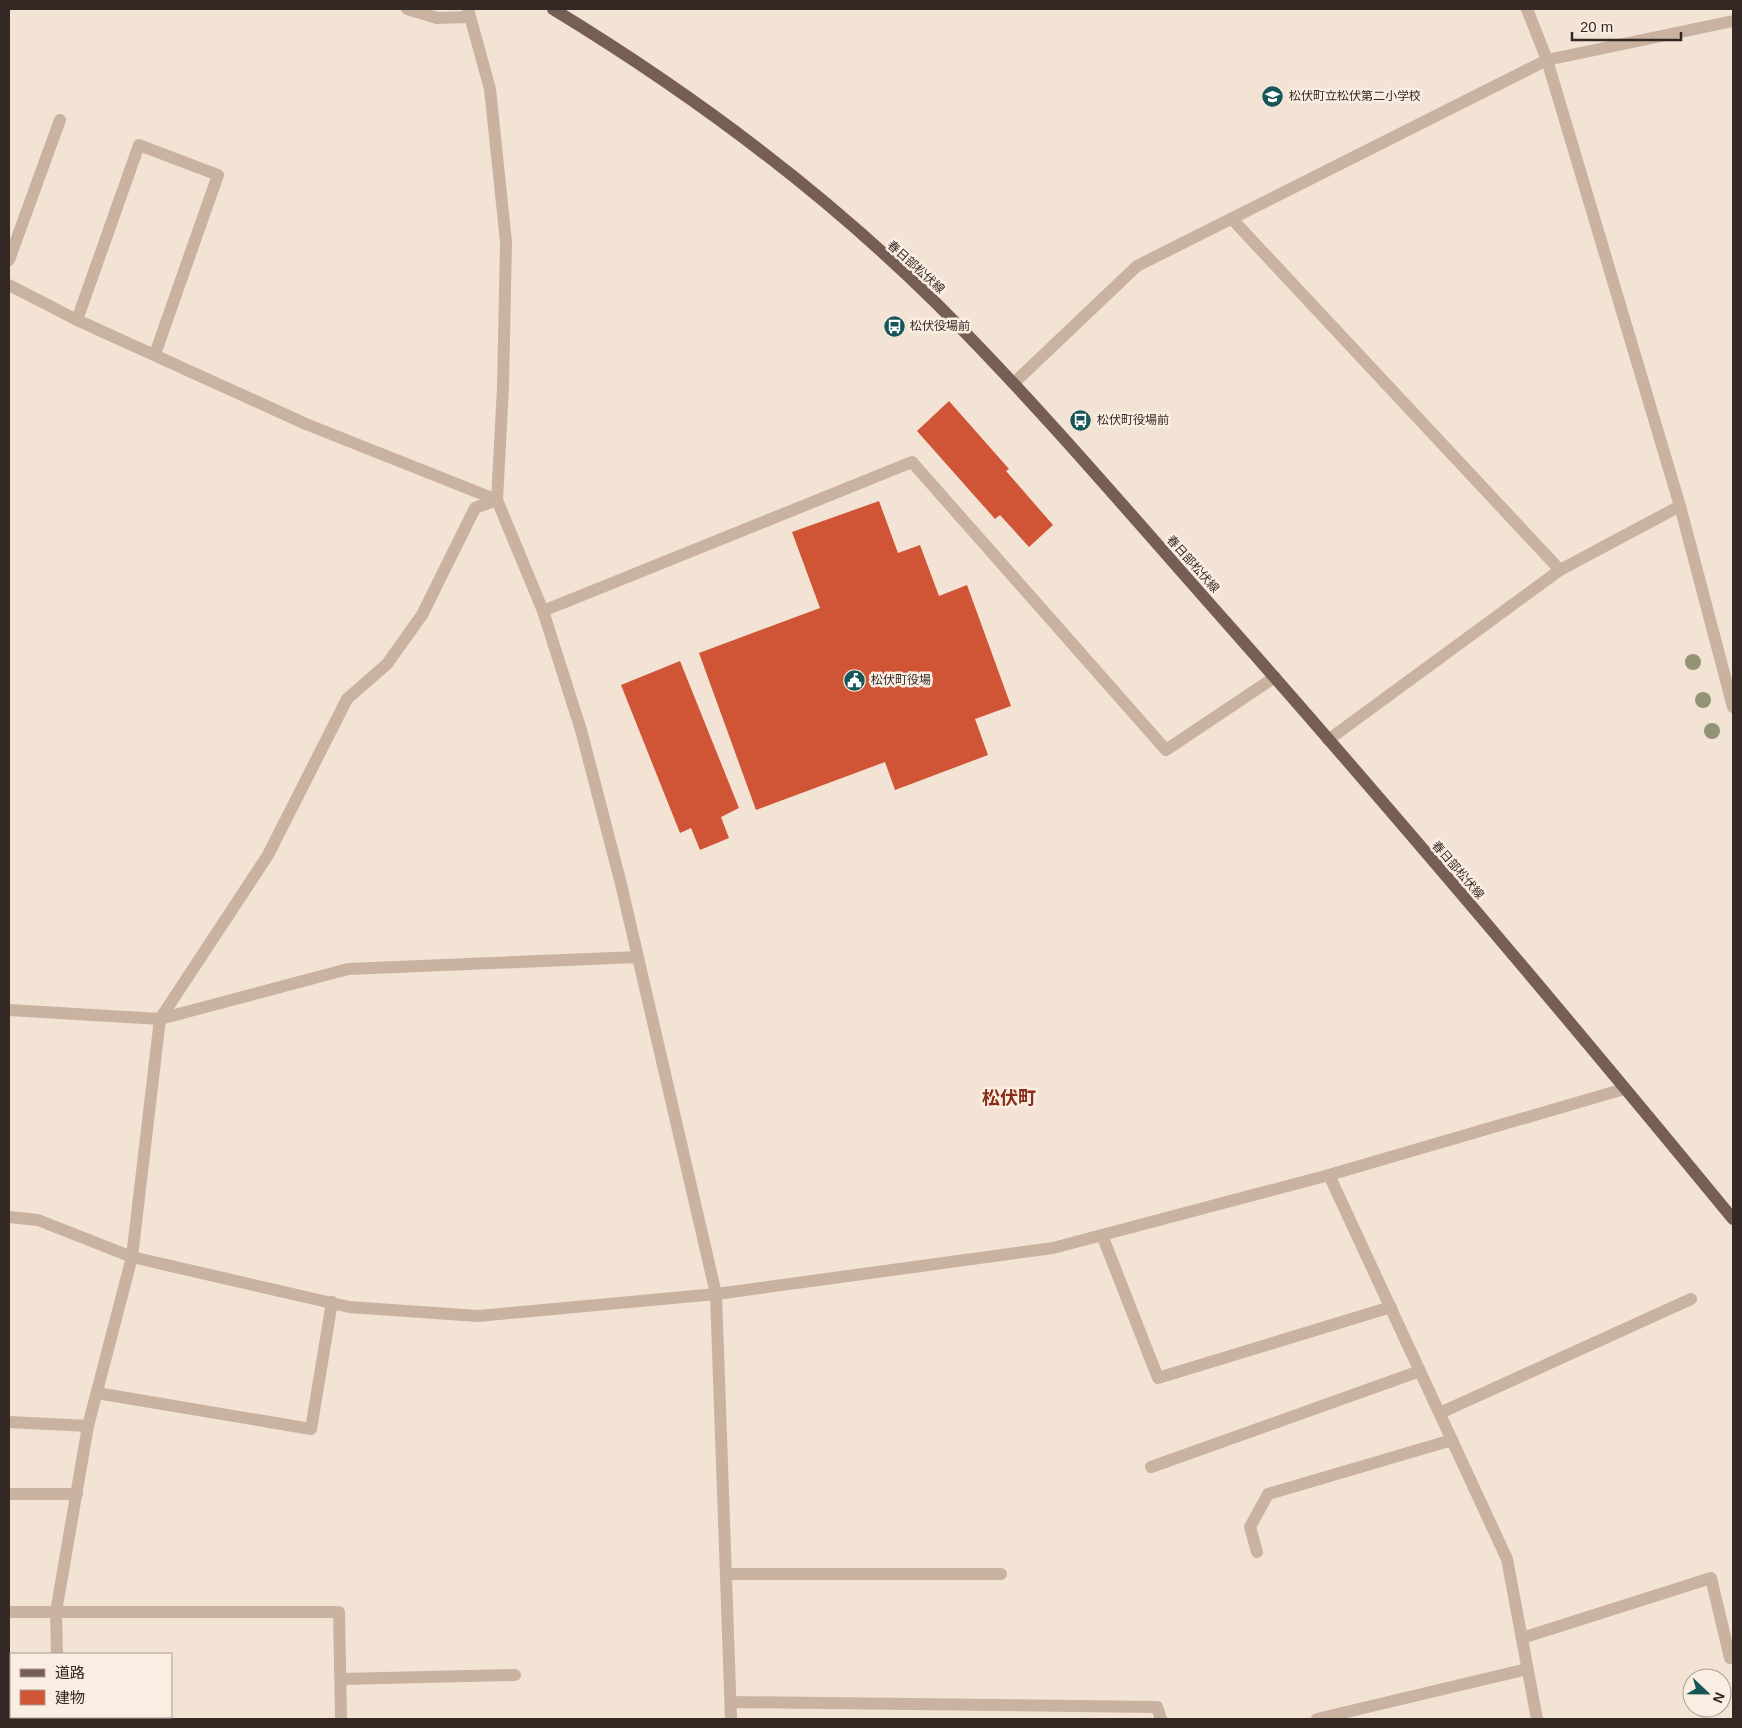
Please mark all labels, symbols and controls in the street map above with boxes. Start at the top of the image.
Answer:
scale bar [1572,10,1681,42]
text: 20 m [1580,18,1613,35]
school or university icon: 松伏町立松伏第二小学校 [1261,84,1285,108]
place label: 松伏町立松伏第二小学校 [1289,89,1421,103]
street label: 春日部松伏線 [885,238,947,296]
bus stop icon: 松伏役場前 [882,314,906,338]
place label: 松伏役場前 [910,319,970,333]
bus stop icon: 松伏町役場前 [1069,408,1093,432]
place label: 松伏町役場前 [1097,413,1169,427]
street label: 春日部松伏線 [1164,533,1222,595]
public building icon: 松伏町役場 [843,668,867,692]
place label: 松伏町役場 [871,673,931,687]
street label: 春日部松伏線 [1429,838,1487,902]
district label: 松伏町 [982,1088,1036,1108]
legend [10,1653,172,1718]
text: 道路 [55,1664,85,1681]
north arrow [1682,1668,1732,1718]
text: 建物 [55,1689,85,1706]
text: N [1710,1690,1728,1706]

